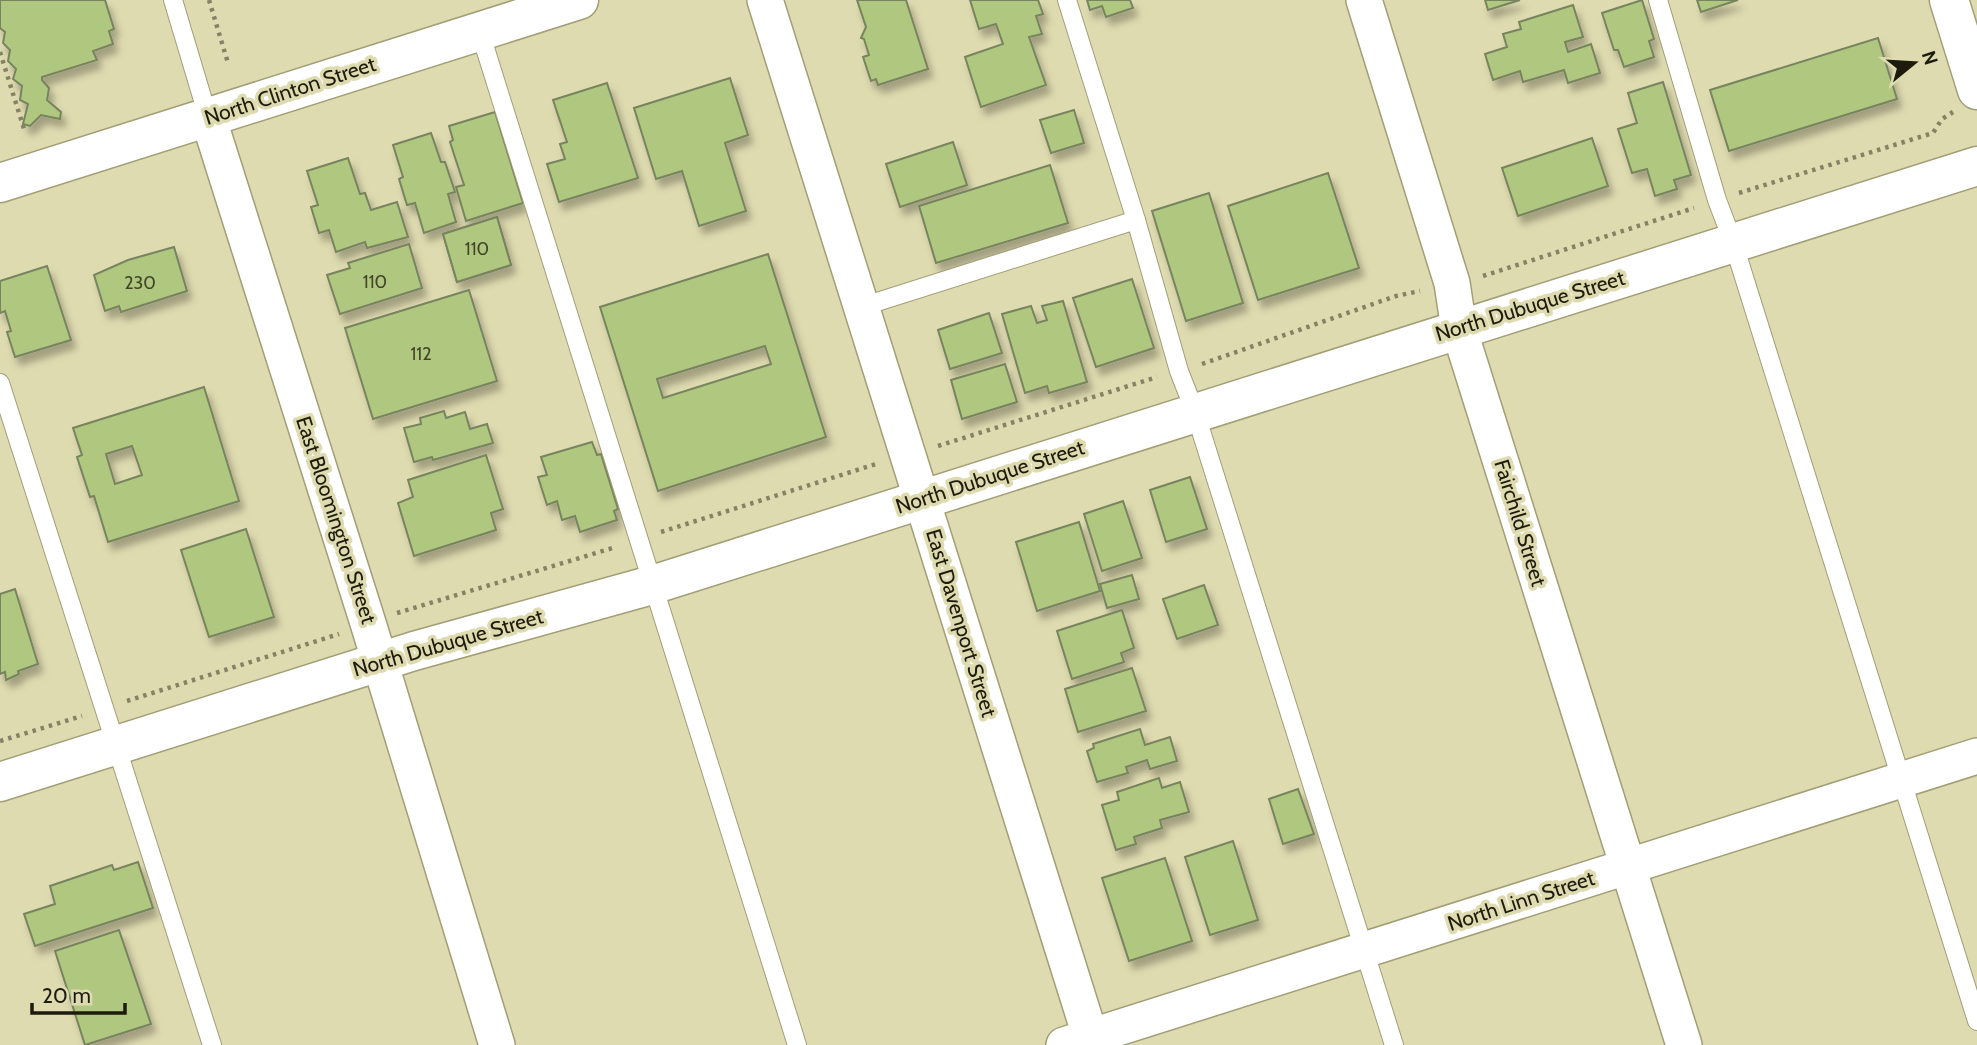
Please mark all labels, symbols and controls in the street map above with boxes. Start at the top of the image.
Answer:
north arrow [1879,28,1949,98]
text: N [1917,48,1943,68]
street label: North Clinton Street [201,51,379,130]
house number: 110 [465,238,489,260]
street label: North Dubuque Street [1432,265,1628,346]
house number: 110 [363,271,387,293]
house number: 230 [124,272,156,294]
house number: 112 [410,343,432,365]
street label: East Bloomington Street [291,413,382,627]
street label: North Dubuque Street [892,434,1087,519]
street label: Fairchild Street [1489,456,1552,589]
street label: East Davenport Street [921,526,1002,720]
street label: North Dubuque Street [350,603,546,682]
street label: North Linn Street [1444,865,1597,936]
scale bar [32,972,124,1016]
text: 20 m [42,983,91,1008]

